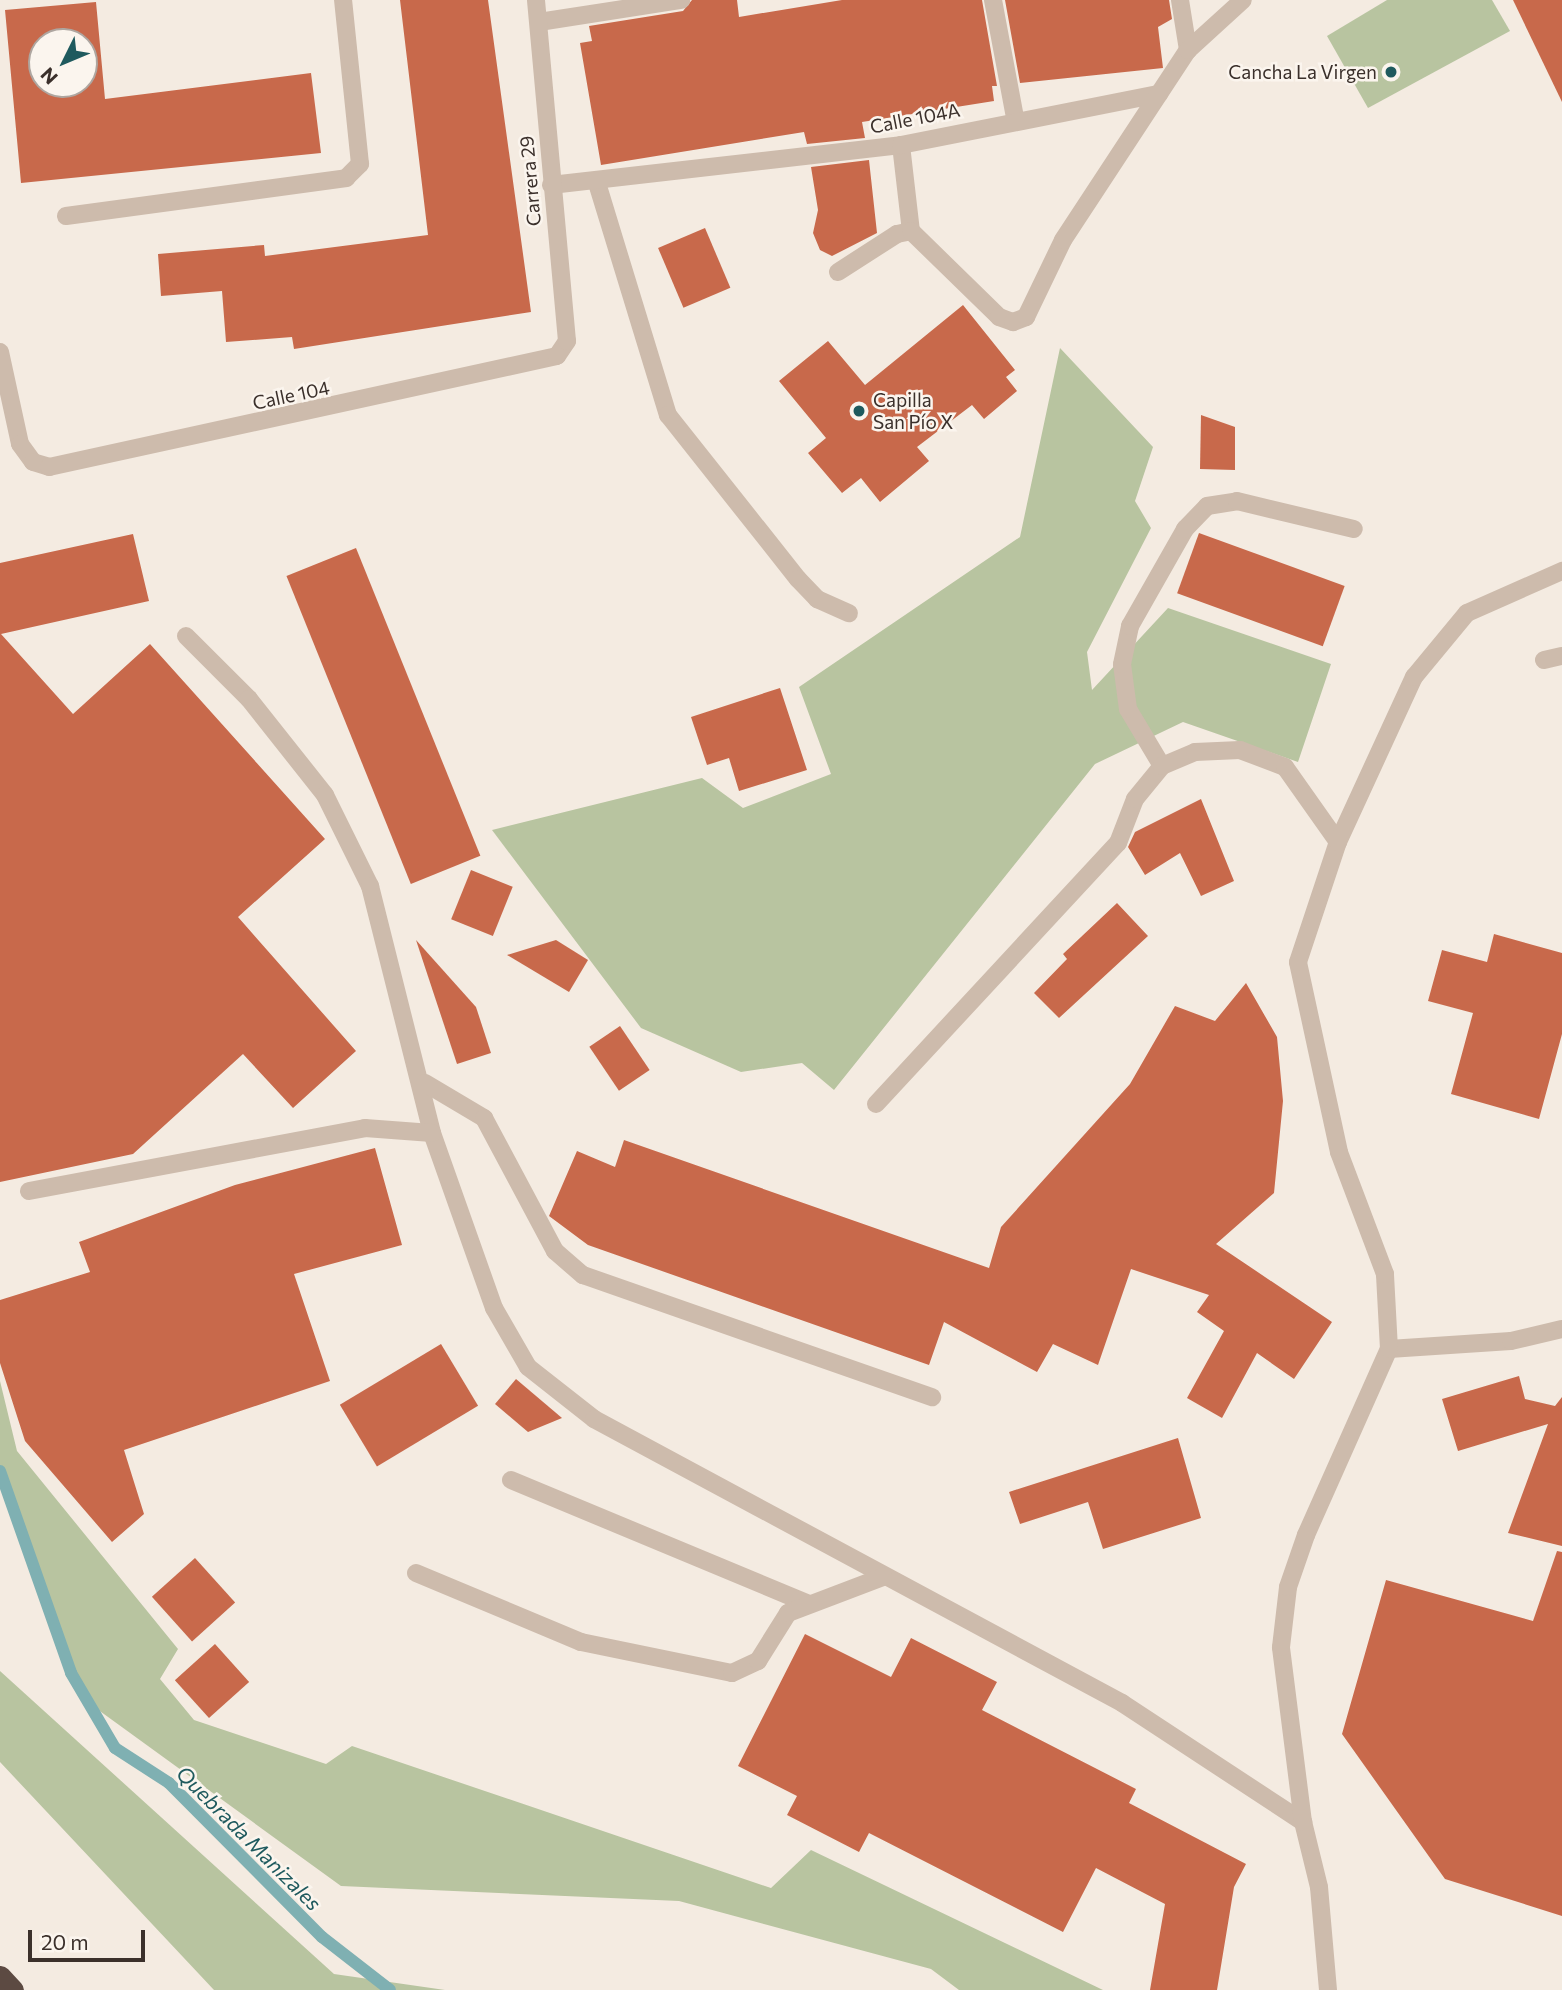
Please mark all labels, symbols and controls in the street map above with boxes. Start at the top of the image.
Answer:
north arrow [28,28,98,98]
place label: Cancha La Virgen [1228,61,1377,83]
text: N [35,63,62,89]
marker: Cancha La Virgen [1383,64,1399,80]
street label: Calle 104A [868,98,962,138]
street label: Carrera 29 [515,135,545,227]
street label: Calle 104 [250,376,332,414]
place label: Capilla San Pío X [873,389,953,433]
marker: Capilla San Pío X [851,403,867,419]
water label: Quebrada Manizales [171,1760,327,1916]
scale bar [32,1916,149,1960]
text: 20 m [41,1929,89,1954]

